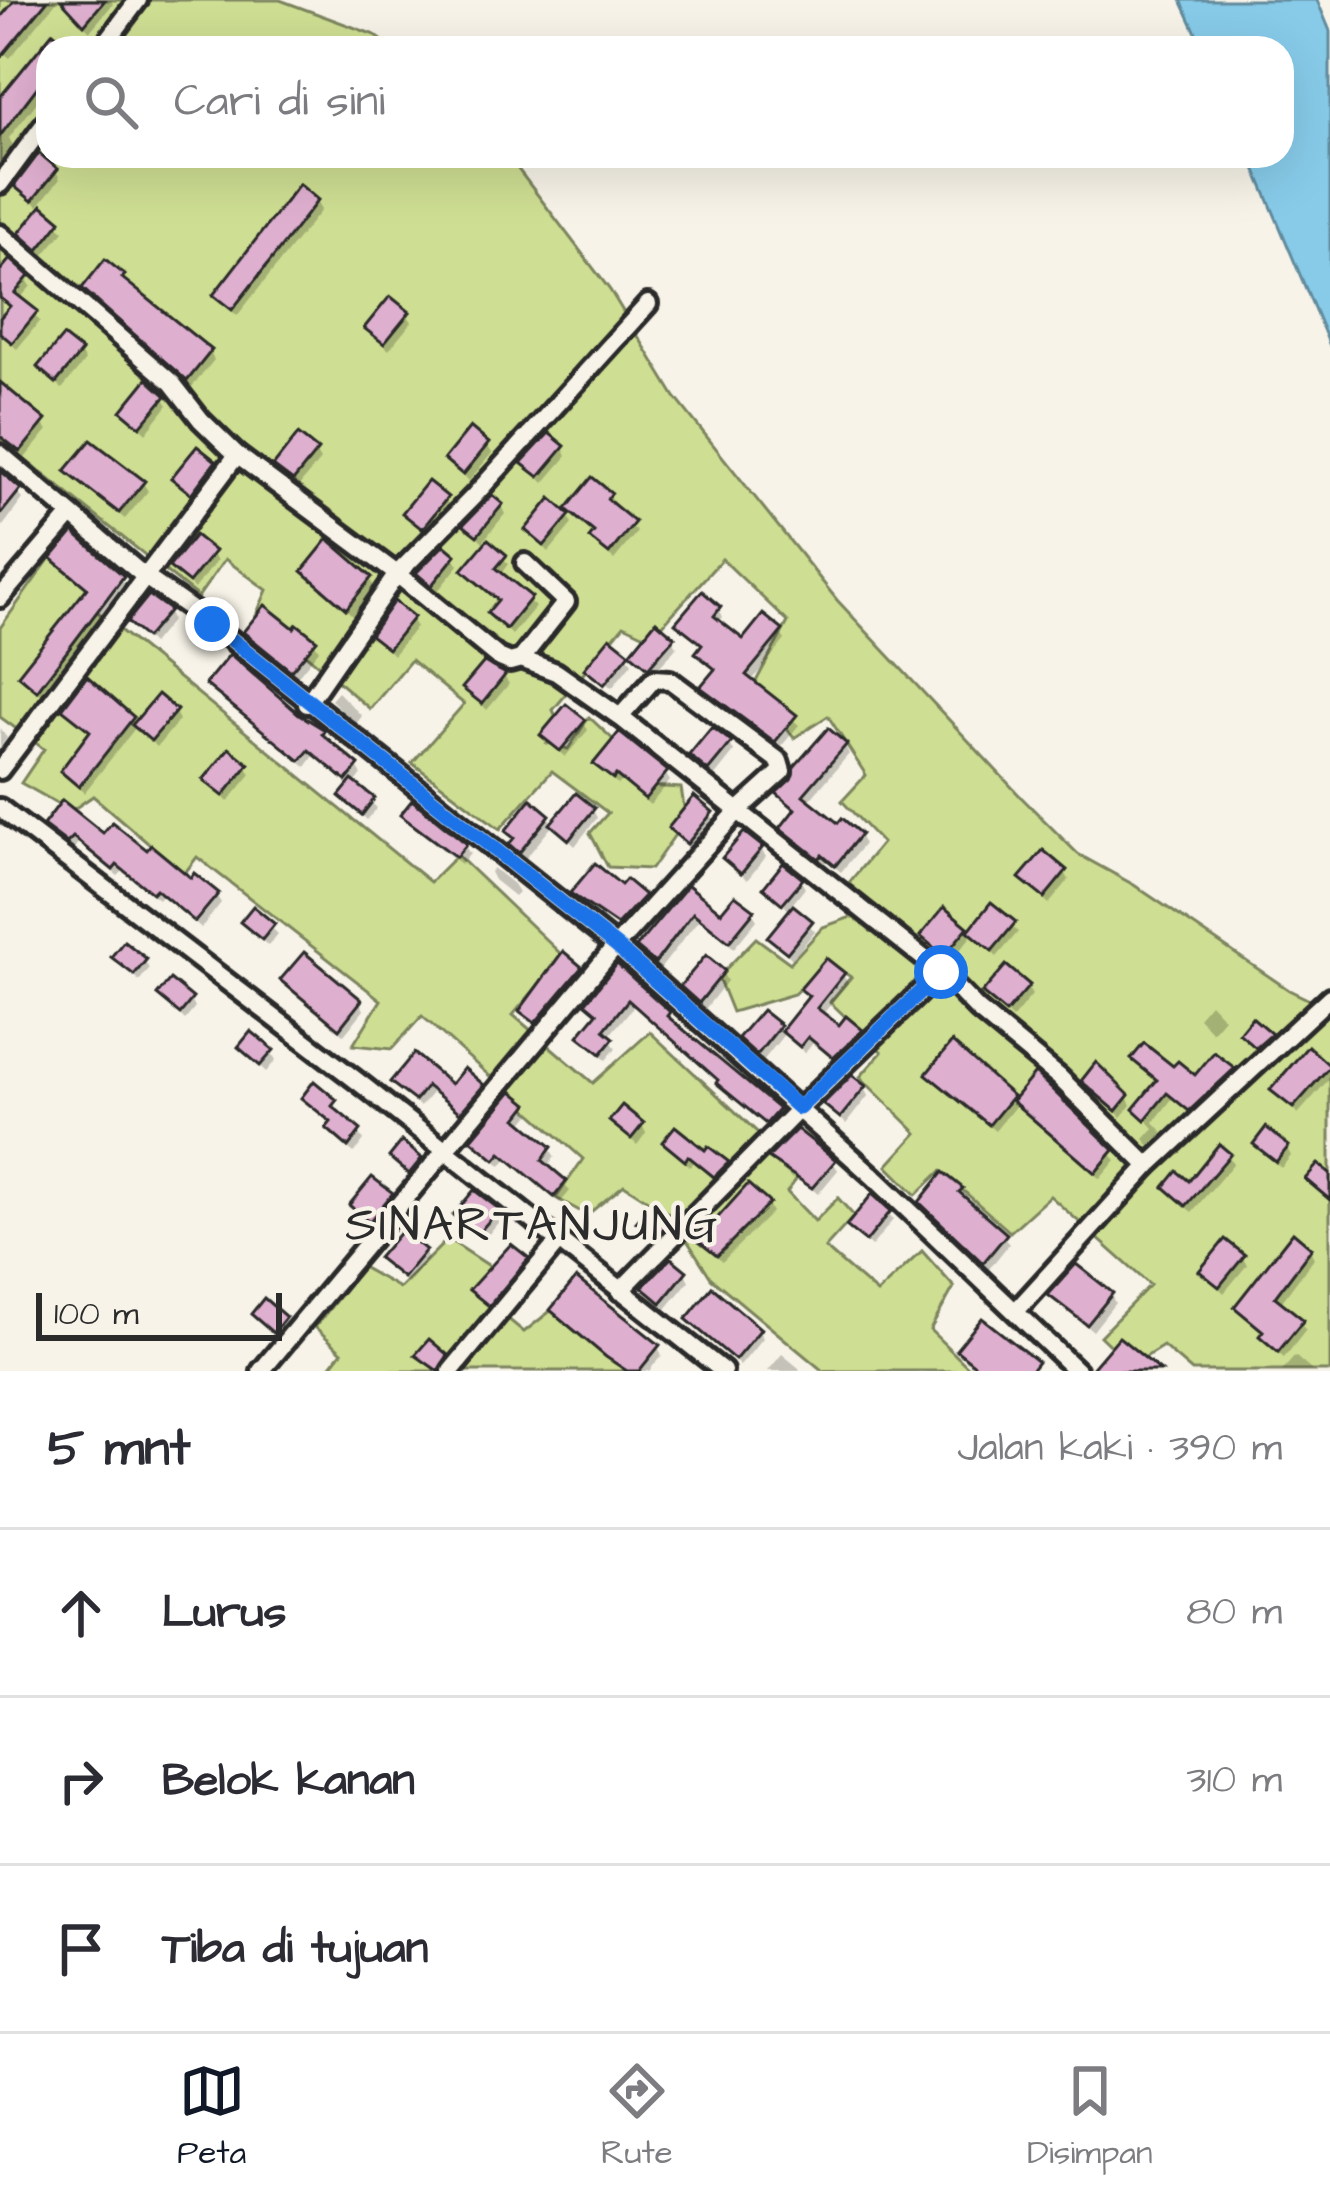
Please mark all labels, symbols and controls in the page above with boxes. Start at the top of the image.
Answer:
search box [36,36,1294,168]
icon: search [78,69,144,135]
text: Cari di sini [174,71,385,133]
route end [185,597,239,651]
route start [914,945,968,999]
district label: SINARTANJUNG [345,1193,721,1259]
scale bar [36,1287,282,1340]
text: 100 m [54,1291,139,1337]
text: 5 mnt [48,1414,190,1485]
text: Jalan kaki · 390 m [957,1422,1282,1476]
icon: ahead [48,1580,114,1646]
text: Lurus [162,1582,286,1644]
text: 80 m [1186,1586,1282,1640]
icon: right [48,1748,114,1814]
text: Belok kanan [162,1750,415,1812]
text: 310 m [1187,1754,1282,1808]
icon: arrive [48,1916,114,1982]
text: Tiba di tujuan [162,1918,428,1980]
tab: Peta [177,2058,246,2176]
tab: Rute [601,2058,673,2176]
tab: Disimpan [1027,2058,1153,2176]

